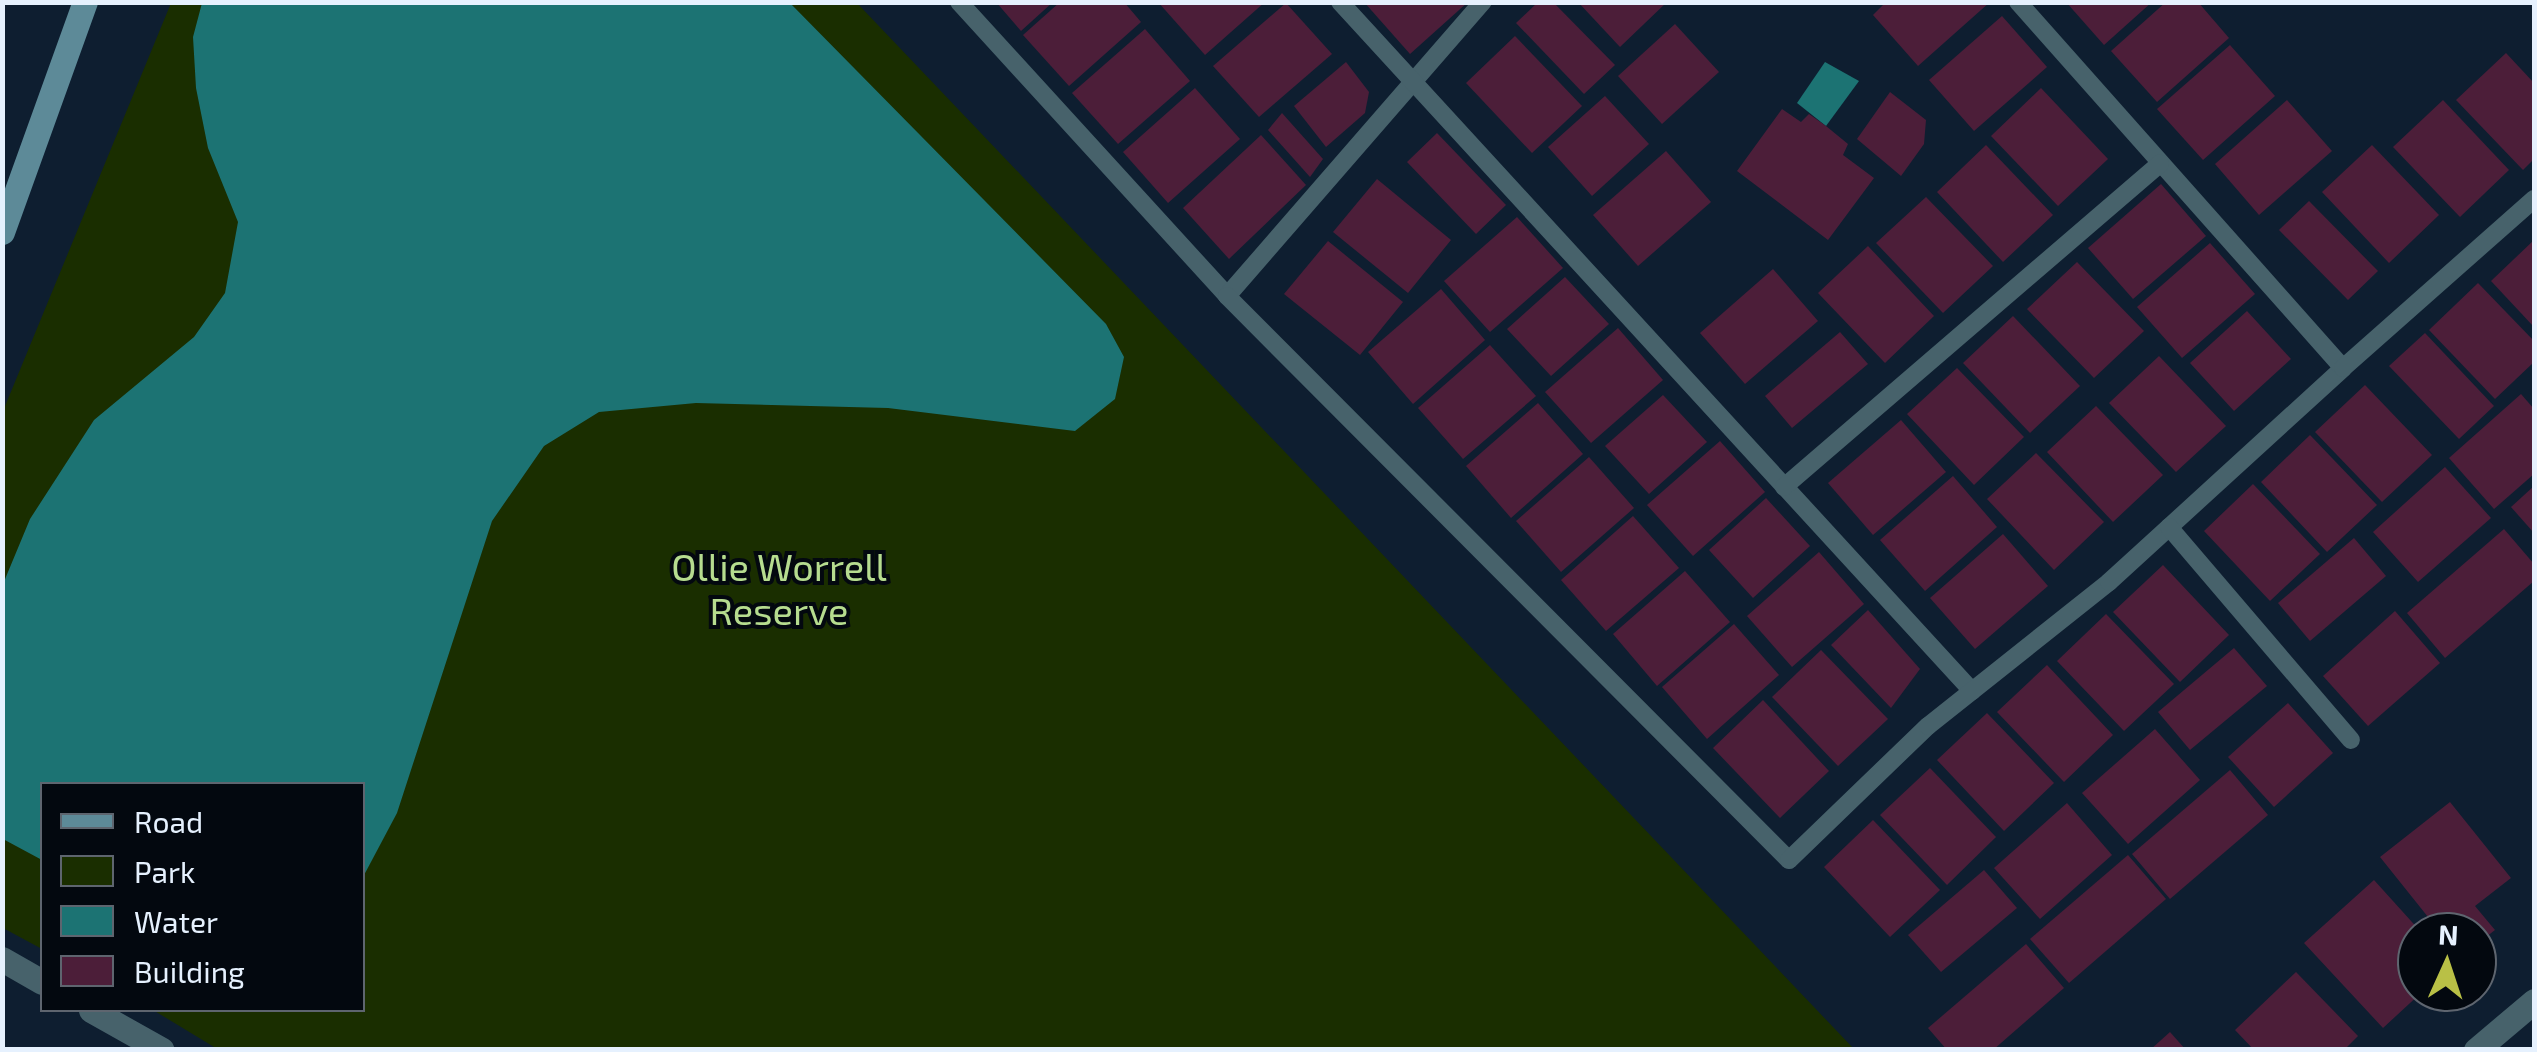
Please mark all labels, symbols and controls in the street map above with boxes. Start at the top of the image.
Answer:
park label: Ollie Worrell Reserve [671,544,887,634]
legend [40,782,365,1012]
text: Road [134,803,203,839]
text: Park [134,853,195,889]
text: Water [134,903,218,939]
north arrow [2397,912,2497,1012]
text: N [2437,917,2459,952]
text: Building [134,953,245,989]

